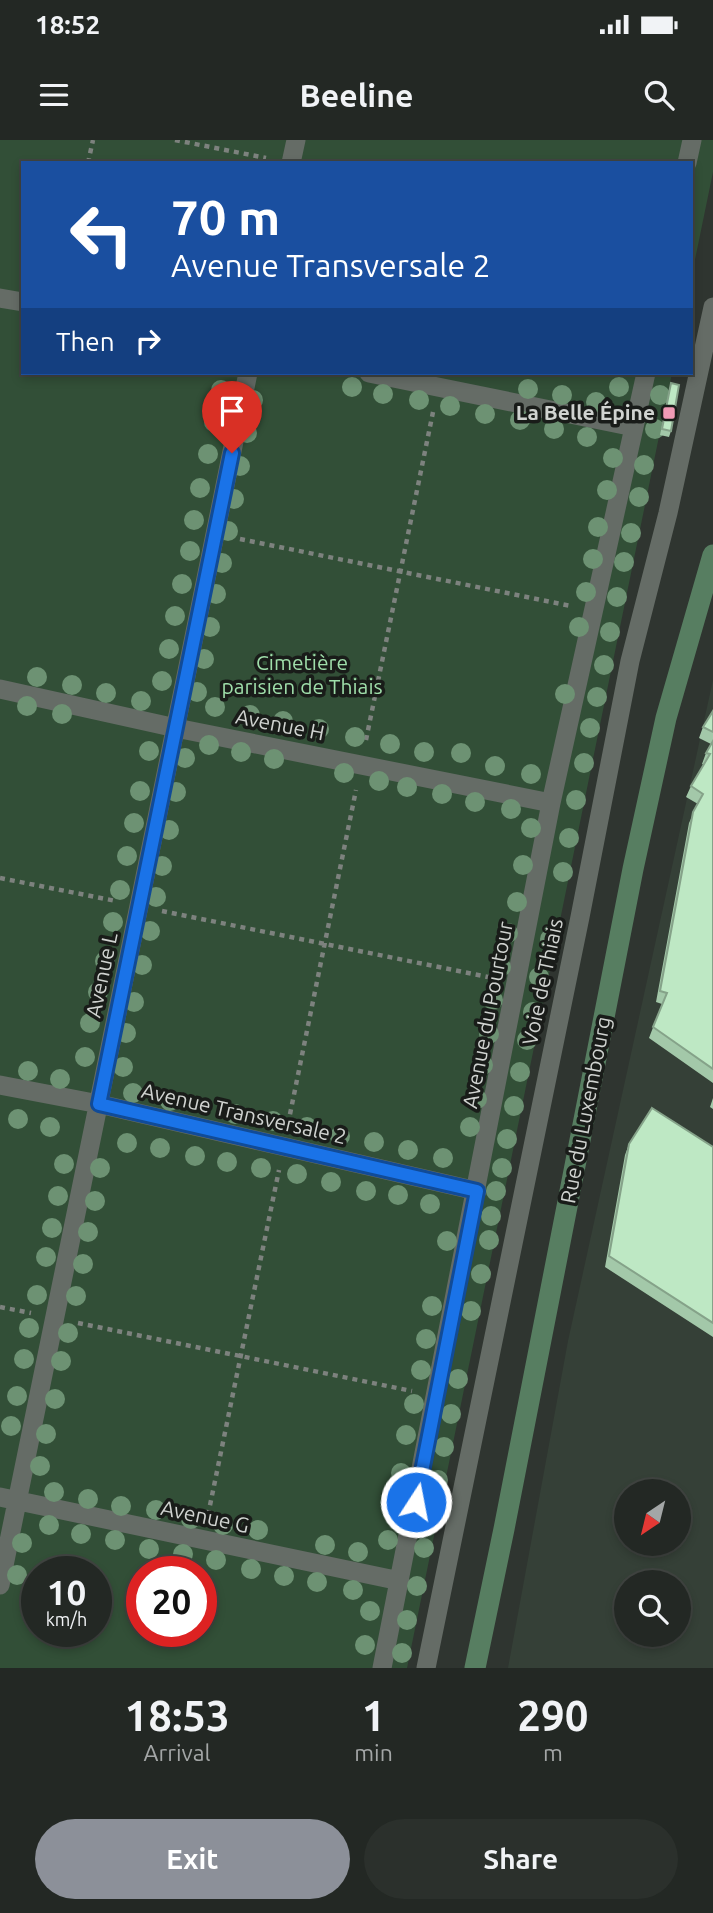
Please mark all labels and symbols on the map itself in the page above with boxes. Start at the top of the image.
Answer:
pin [202,381,262,453]
place label: La Belle Épine [516,400,655,424]
marker: La Belle Épine [661,405,677,421]
park label: Cimetière parisien de Thiais [221,650,383,698]
street label: Avenue H [234,704,327,744]
street label: Voie de Thiais [517,916,567,1047]
street label: Avenue du Pourtour [457,919,517,1110]
street label: Avenue L [80,930,122,1019]
street label: Rue du Luxembourg [555,1014,615,1205]
street label: Avenue Transversale 2 [139,1078,349,1148]
position arrow [379,1465,453,1539]
north arrow [614,1479,691,1556]
street label: Avenue G [159,1495,251,1537]
speed limit sign: 20 [126,1556,217,1647]

